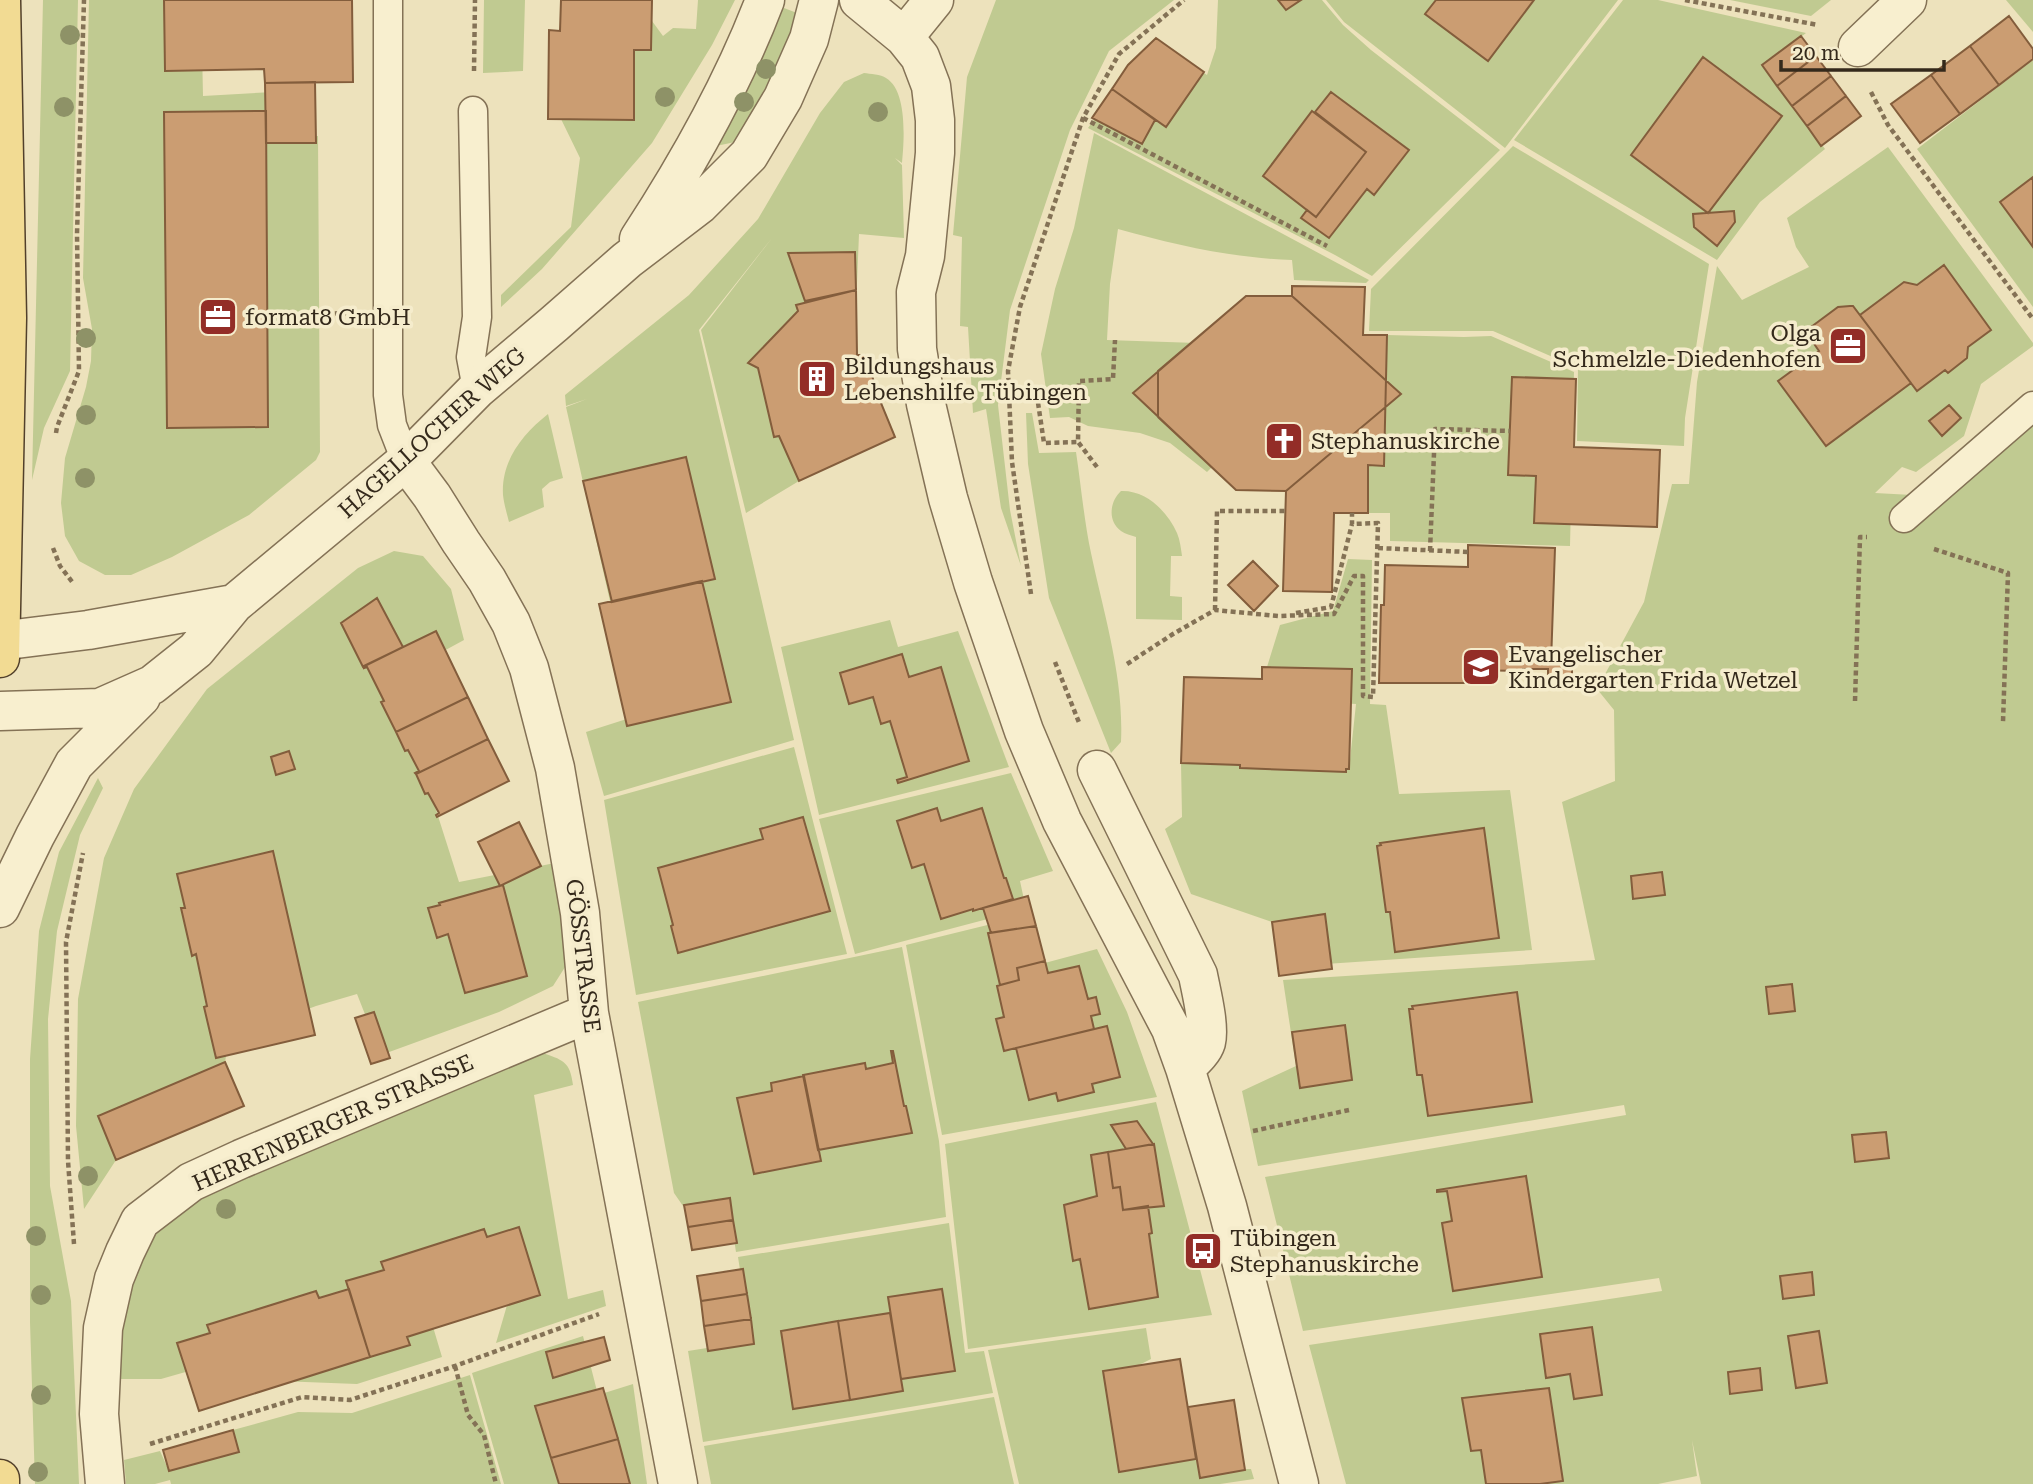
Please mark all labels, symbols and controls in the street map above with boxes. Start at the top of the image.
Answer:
scale bar [1781,28,1944,72]
text: 20 m [1792,41,1840,65]
office icon: format8 GmbH [197,296,239,338]
place label: format8 GmbH [245,304,411,331]
place label: Olga Schmelzle-Diedenhofen [1553,320,1822,373]
office icon: Olga Schmelzle-Diedenhofen [1827,325,1869,367]
street label: HAGELLOCHER WEG [333,342,531,524]
place label: Bildungshaus Lebenshilfe Tübingen [844,353,1087,406]
building icon: Bildungshaus Lebenshilfe Tübingen [796,358,838,400]
church icon: Stephanuskirche [1263,420,1305,462]
place label: Stephanuskirche [1311,428,1500,455]
place label: Evangelischer Kindergarten Frida Wetzel [1508,641,1798,694]
school or university icon: Evangelischer Kindergarten Frida Wetzel [1460,646,1502,688]
street label: GÖSSTRASSE [560,877,606,1035]
street label: HERRENBERGER STRASSE [188,1049,478,1197]
place label: Tübingen Stephanuskirche [1230,1225,1419,1278]
bus stop icon: Tübingen Stephanuskirche [1182,1230,1224,1272]

